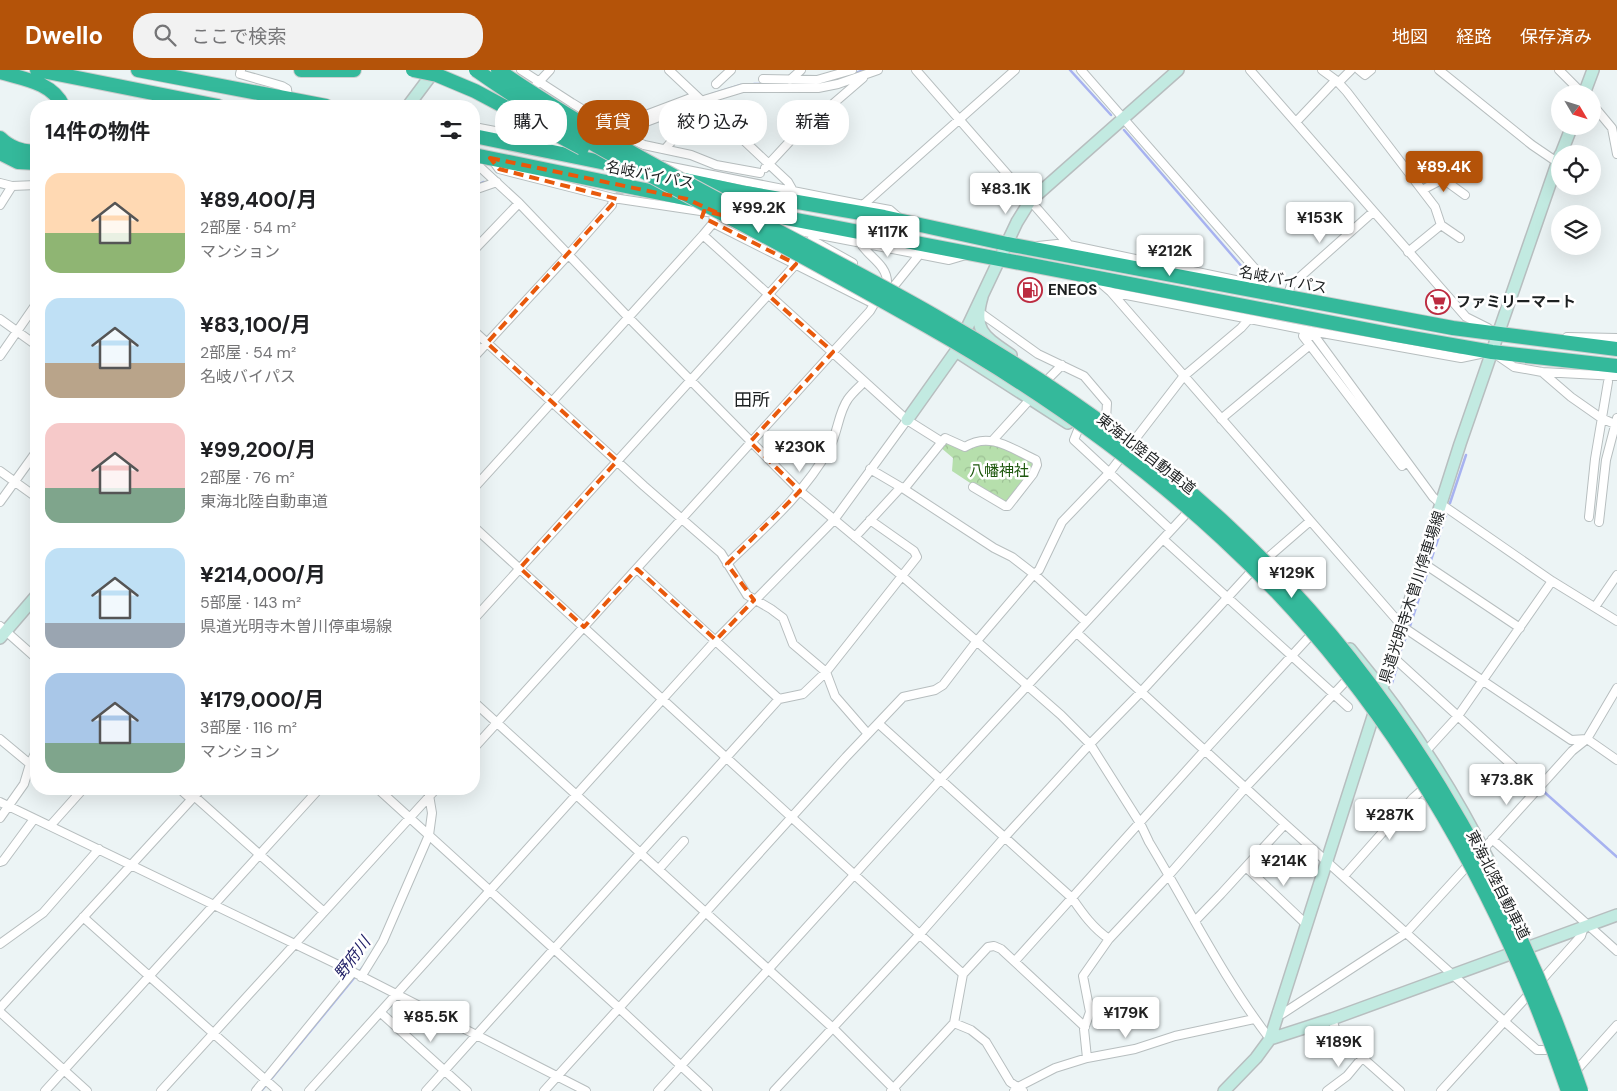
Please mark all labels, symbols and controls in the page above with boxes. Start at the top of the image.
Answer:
search box [133,13,483,58]
text: Dwello [25,20,103,51]
icon: search [151,21,179,49]
text: ここで検索 [191,24,286,49]
text: 地図 [1392,25,1428,49]
text: 経路 [1456,25,1492,49]
text: 保存済み [1520,25,1592,49]
north arrow [1551,85,1601,135]
map controls [1551,85,1601,255]
chip: 購入 [495,100,567,145]
chip: 賃貸 [577,100,649,145]
chip: 絞り込み [659,100,767,145]
chip: 新着 [777,100,849,145]
icon: filters [437,116,465,144]
text: 14件の物件 [45,118,150,146]
button: locate [1551,145,1601,195]
pin: ¥89.4K [1403,150,1485,193]
text: ¥89.4K [1417,156,1471,177]
street label: 名岐バイパス [604,157,696,193]
pin: ¥83.1K [965,172,1047,215]
text: ¥83.1K [981,178,1031,199]
text: ¥89,400/月 [200,186,317,214]
pin: ¥99.2K [718,191,800,234]
icon: home [85,193,145,253]
text: ¥99.2K [732,197,786,218]
pin: ¥153K [1285,202,1355,244]
button: layers [1551,205,1601,255]
text: ¥153K [1297,207,1343,228]
pin: ¥117K [853,216,923,258]
text: 2部屋 · 54 m² [200,217,296,238]
text: ¥117K [867,221,909,242]
pin: ¥212K [1135,234,1205,277]
text: ¥212K [1147,240,1193,261]
text: マンション [200,241,280,262]
street label: 名岐バイパス [1237,262,1329,298]
fuel station icon: ENEOS [1017,277,1043,303]
place label: ENEOS [1048,280,1097,300]
supermarket icon: ファミリーマート [1425,289,1451,315]
place label: ファミリーマート [1456,292,1576,312]
text: ¥83,100/月 [200,311,311,339]
icon: home [85,318,145,378]
text: 2部屋 · 54 m² [200,342,296,363]
text: 名岐バイパス [200,366,296,387]
district label: 田所 [734,388,770,412]
street label: 東海北陸自動車道 [1093,409,1199,499]
pin: ¥230K [765,430,835,473]
text: ¥99,200/月 [200,436,316,464]
text: ¥230K [775,436,826,457]
icon: home [85,443,145,503]
park label: 八幡神社 [969,461,1029,481]
text: 2部屋 · 76 m² [200,467,295,488]
text: 東海北陸自動車道 [200,491,328,512]
street label: 県道光明寺木曽川停車場線 [1375,508,1449,686]
pin: ¥129K [1257,556,1327,599]
text: ¥214,000/月 [200,561,326,589]
text: ¥129K [1269,562,1315,583]
icon: home [85,568,145,628]
text: 5部屋 · 143 m² [200,592,301,613]
text: 県道光明寺木曽川停車場線 [200,616,392,637]
text: ¥179,000/月 [200,686,324,714]
icon: home [85,693,145,753]
text: 3部屋 · 116 m² [200,717,297,738]
text: マンション [200,741,280,762]
pin: ¥73.8K [1466,764,1548,806]
text: ¥73.8K [1480,769,1534,790]
pin: ¥287K [1355,798,1425,841]
text: ¥287K [1366,804,1414,825]
street label: 東海北陸自動車道 [1462,827,1534,943]
pin: ¥214K [1249,844,1319,887]
text: ¥214K [1261,850,1307,871]
water label: 野府川 [329,931,376,983]
pin: ¥179K [1091,996,1161,1039]
pin: ¥85.5K [390,1000,472,1043]
text: ¥179K [1103,1002,1149,1023]
text: ¥85.5K [404,1006,458,1027]
pin: ¥189K [1304,1026,1374,1068]
text: ¥189K [1316,1031,1362,1052]

